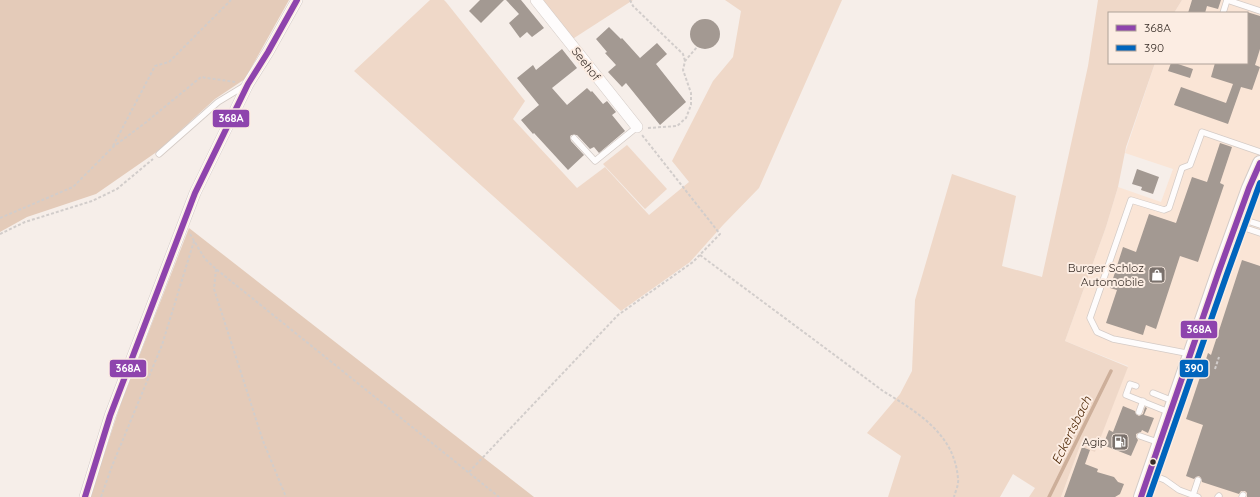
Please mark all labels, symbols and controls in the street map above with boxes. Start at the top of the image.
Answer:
legend [1108,12,1248,64]
text: 368A [1144,20,1171,35]
text: 390 [1144,40,1164,55]
street label: Seehof [569,44,605,84]
line badge: 368A [212,109,250,128]
text: 368A [218,111,244,125]
place label: Burger Schloz Automobile [1068,260,1144,289]
shop icon: Burger Schloz Automobile [1147,265,1167,285]
line badge: 368A [1180,320,1218,339]
text: 368A [1186,322,1212,336]
line badge: 368A [109,359,147,378]
line badge: 390 [1179,359,1209,378]
text: 368A [115,361,141,375]
text: 390 [1185,361,1204,375]
water label: Eckertsbach [1048,393,1095,467]
fuel station icon: Agip [1110,432,1130,452]
place label: Agip [1082,434,1107,449]
unlabelled marker [1148,457,1158,467]

